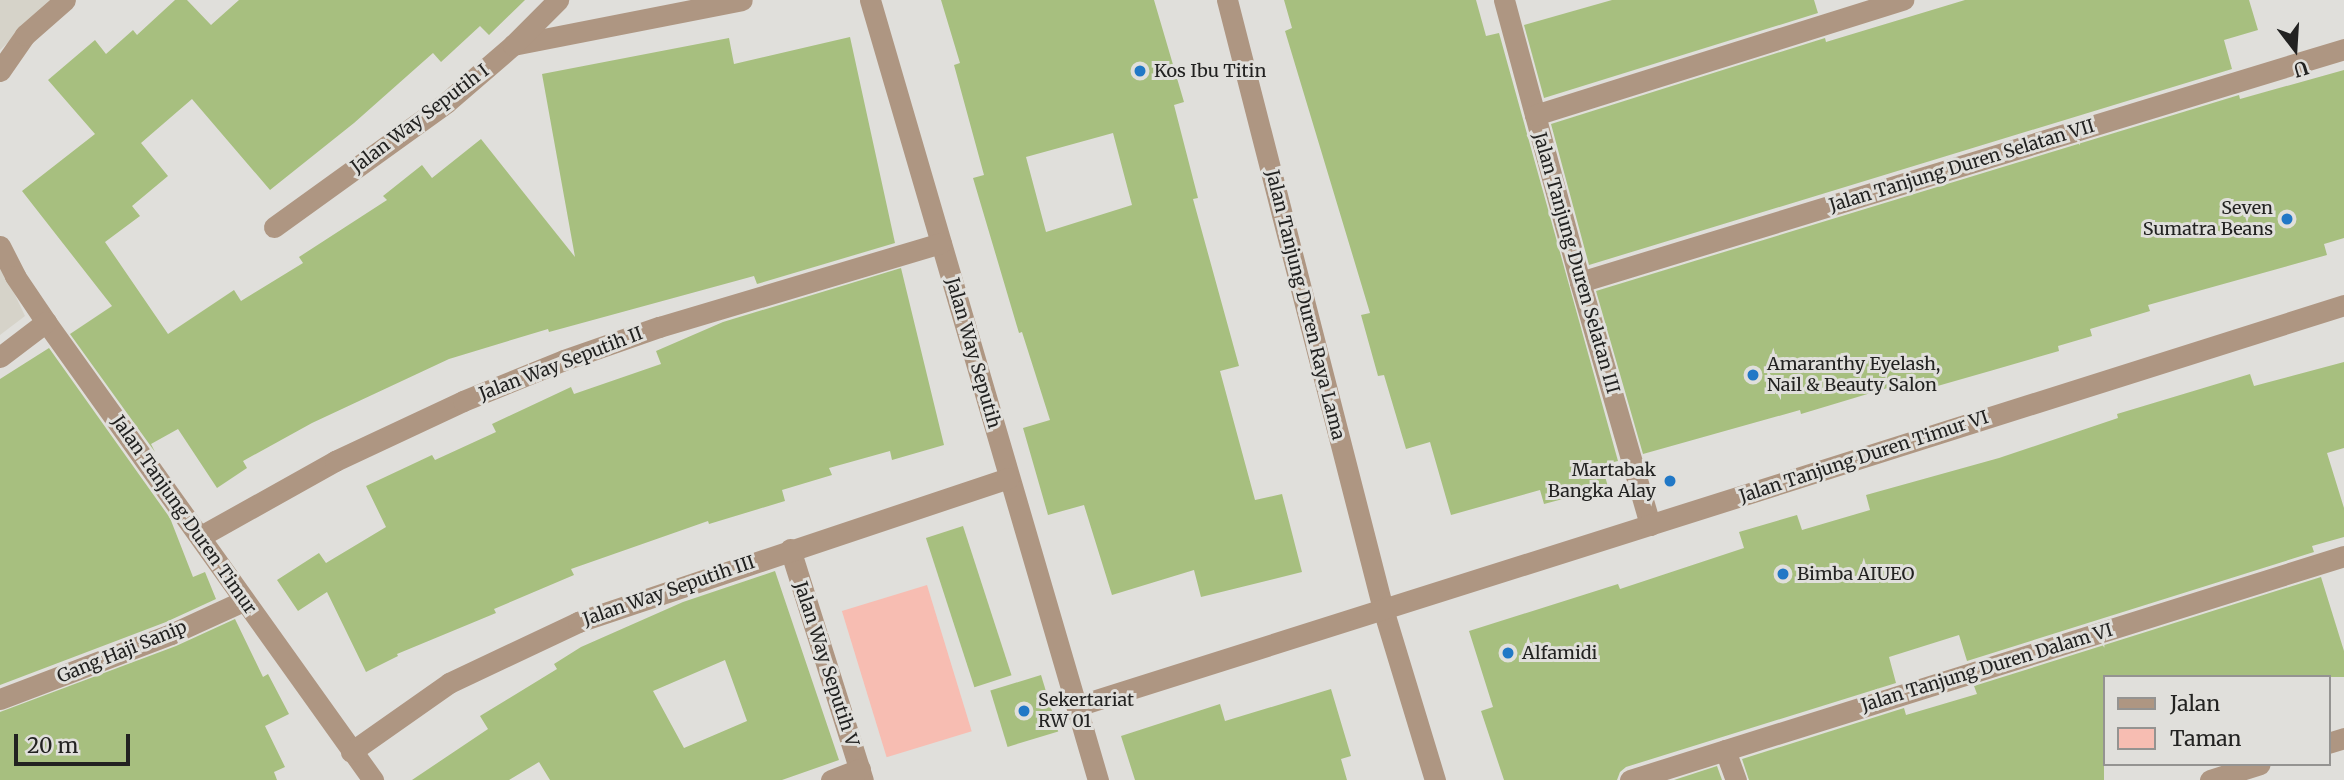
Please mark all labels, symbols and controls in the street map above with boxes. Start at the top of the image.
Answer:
north arrow [2260,14,2330,84]
text: U [2291,56,2311,83]
street label: Jalan Way Seputih I [347,60,493,178]
place label: Kos Ibu Titin [1154,60,1266,82]
marker: Kos Ibu Titin [1132,63,1148,79]
street label: Jalan Tanjung Duren Selatan VII [1827,115,2097,217]
street label: Jalan Tanjung Duren Selatan III [1528,130,1624,396]
street label: Jalan Tanjung Duren Raya Lama [1261,168,1349,442]
place label: Seven Sumatra Beans [2143,198,2273,241]
marker: Seven Sumatra Beans [2279,211,2295,227]
street label: Jalan Way Seputih [941,275,1005,431]
street label: Jalan Way Seputih II [476,323,646,405]
place label: Amaranthy Eyelash, Nail & Beauty Salon [1767,354,1940,396]
marker: Amaranthy Eyelash, Nail & Beauty Salon [1745,367,1761,383]
street label: Jalan Tanjung Duren Timur VI [1737,406,1991,508]
street label: Jalan Tanjung Duren Timur [107,412,261,618]
place label: Martabak Bangka Alay [1548,460,1656,503]
marker: Martabak Bangka Alay [1662,473,1678,489]
street label: Jalan Way Seputih III [580,551,758,631]
place label: Bimba AIUEO [1797,563,1914,585]
marker: Bimba AIUEO [1775,566,1791,582]
street label: Jalan Way Seputih V [789,579,863,749]
street label: Gang Haji Sanip [54,616,190,688]
street label: Jalan Tanjung Duren Dalam VI [1859,619,2115,717]
place label: Alfamidi [1522,642,1597,664]
marker: Alfamidi [1500,645,1516,661]
legend [2102,675,2330,766]
place label: Sekertariat RW 01 [1038,690,1134,732]
text: Jalan [2170,690,2220,717]
marker: Sekertariat RW 01 [1016,703,1032,719]
scale bar [18,720,133,764]
text: Taman [2170,725,2241,752]
text: 20 m [27,732,78,759]

